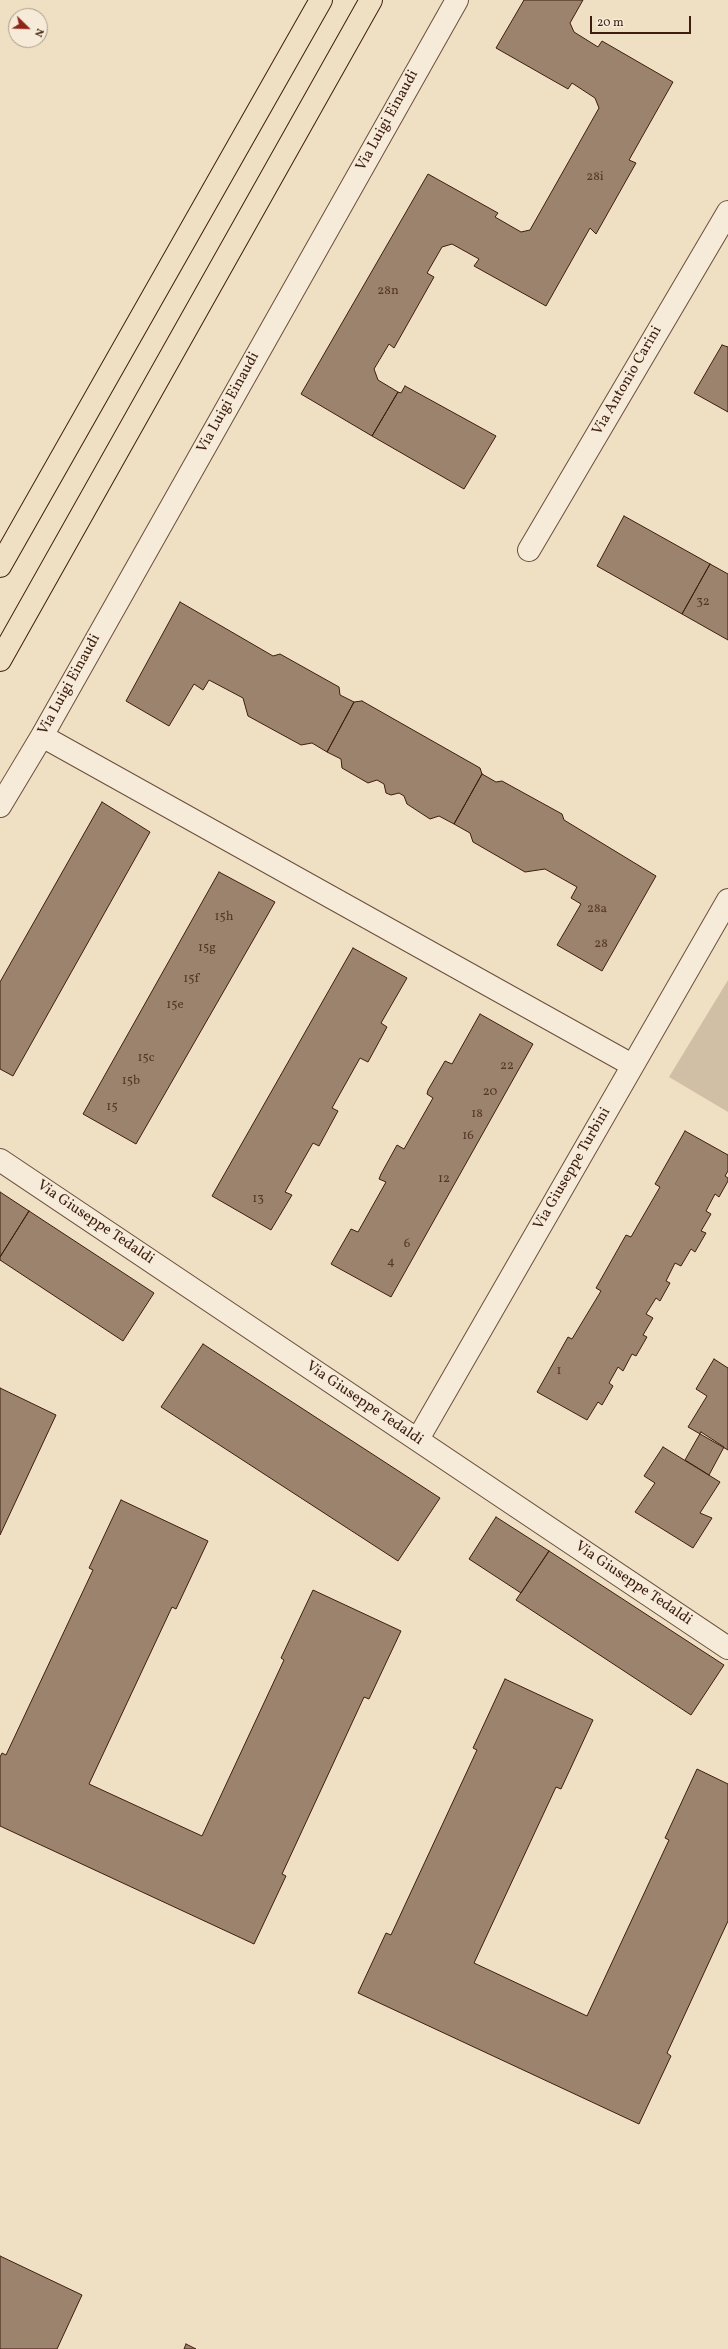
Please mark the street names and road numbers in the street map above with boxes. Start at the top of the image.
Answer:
street label: Via Luigi Einaudi [353,67,423,175]
street label: Via Antonio Carini [589,323,667,439]
street label: Via Luigi Einaudi [194,349,264,457]
street label: Via Luigi Einaudi [35,631,105,739]
street label: Via Giuseppe Turbini [531,1105,615,1233]
street label: Via Giuseppe Tedaldi [33,1177,157,1269]
street label: Via Giuseppe Tedaldi [302,1358,426,1450]
street label: Via Giuseppe Tedaldi [571,1538,695,1630]

